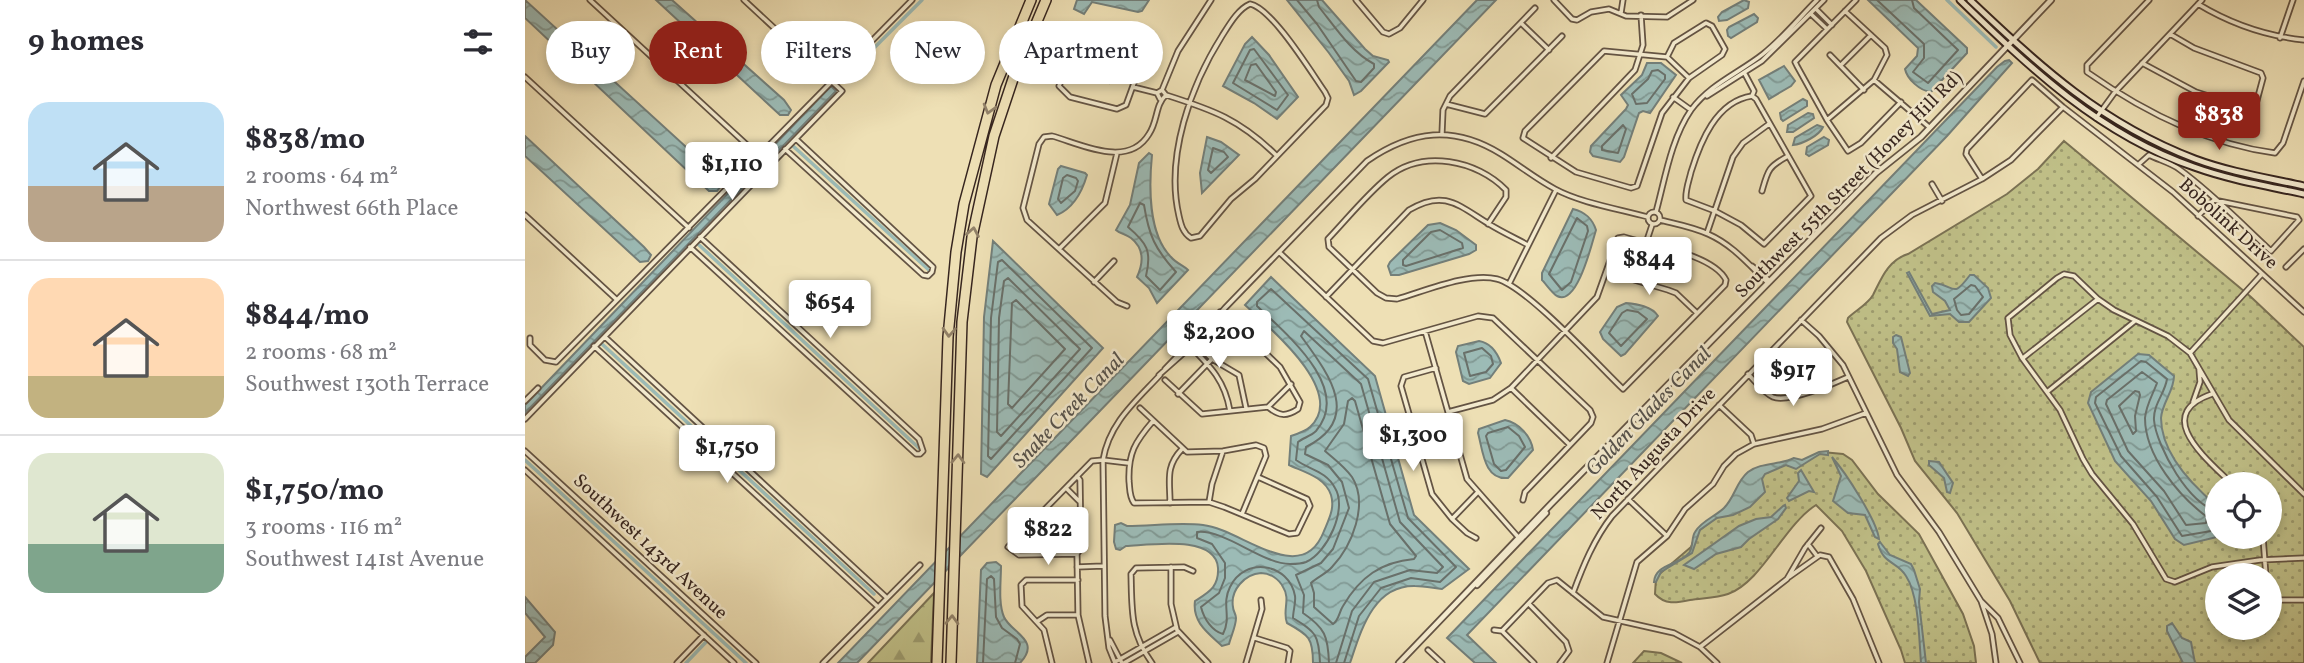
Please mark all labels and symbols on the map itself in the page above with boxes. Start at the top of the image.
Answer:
street label: Southwest 55th Street (Honey Hill Rd) [1729,65,1969,305]
pin: $838 [2178,92,2260,152]
one-way arrow [982,103,997,115]
pin: $1,110 [675,142,789,202]
street label: Bobolink Drive [2173,172,2283,276]
one-way arrow [965,226,980,238]
pin: $844 [1608,238,1690,297]
pin: $654 [789,280,871,340]
pin: $2,200 [1162,310,1276,370]
one-way arrow [941,327,956,338]
water label: Golden Glades Canal [1579,341,1719,483]
water label: Snake Creek Canal [1006,347,1132,475]
pin: $917 [1752,348,1834,408]
street label: North Augusta Drive [1586,382,1722,526]
pin: $1,300 [1356,414,1470,473]
pin: $1,750 [670,426,784,485]
one-way arrow [950,453,965,464]
street label: Southwest 143rd Avenue [567,468,733,626]
pin: $822 [1007,508,1089,567]
one-way arrow [945,614,960,625]

